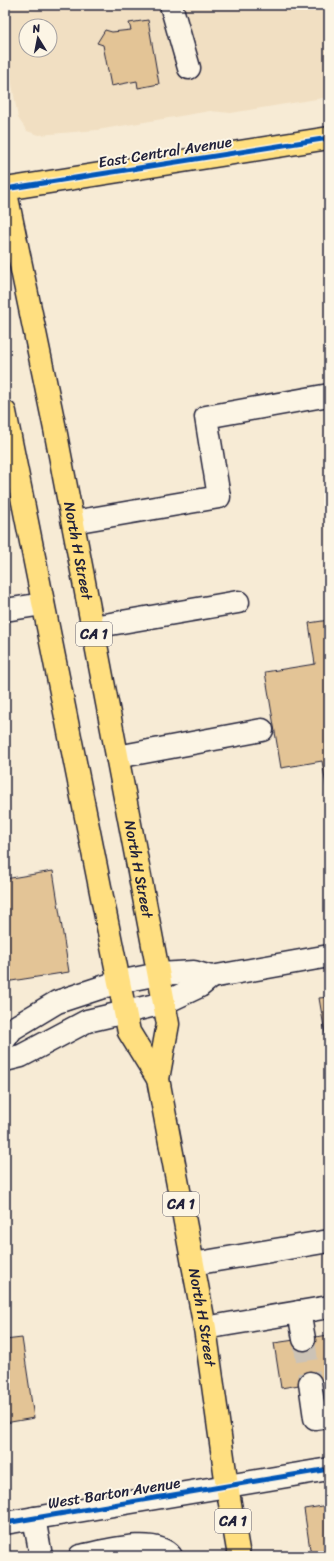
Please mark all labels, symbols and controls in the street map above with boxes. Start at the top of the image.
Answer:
north arrow [18,18,58,58]
text: N [30,19,42,39]
street label: East Central Avenue [96,129,234,175]
street label: North H Street [56,499,100,603]
road number: CA 1 [76,622,112,646]
street label: North H Street [117,818,161,921]
road number: CA 1 [163,1192,199,1216]
street label: North H Street [181,1266,223,1369]
street label: West Barton Avenue [46,1470,182,1516]
road number: CA 1 [215,1509,251,1533]

